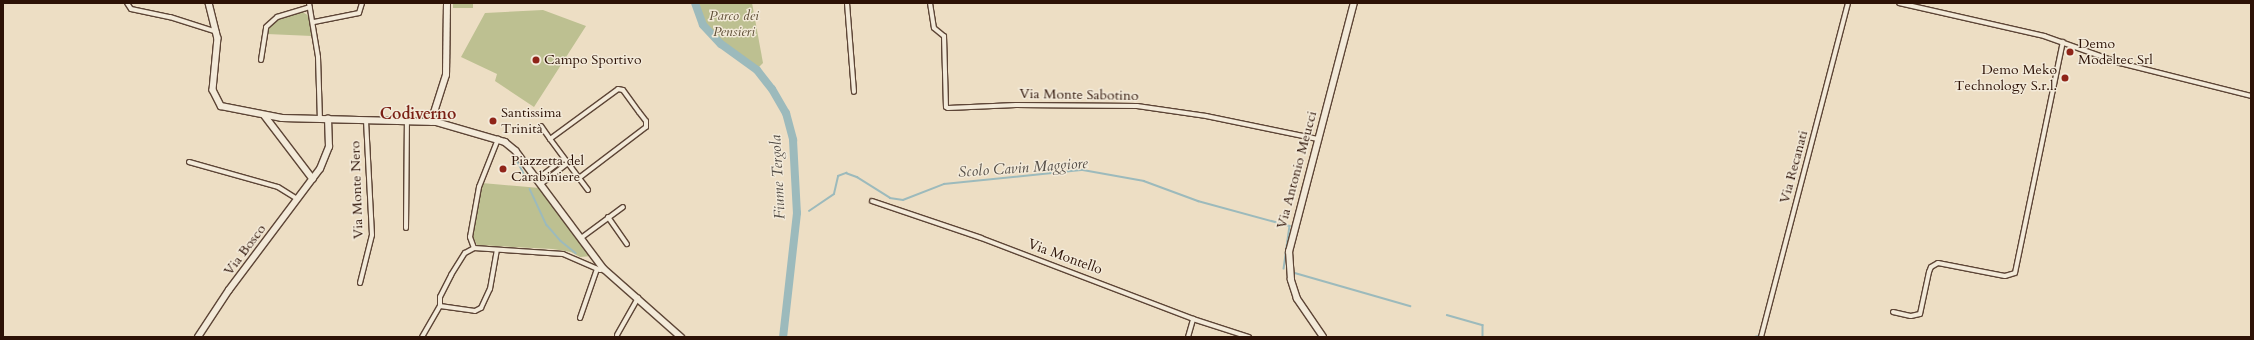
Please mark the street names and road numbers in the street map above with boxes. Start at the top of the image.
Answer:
street label: Via Monte Sabotino [1019,86,1139,104]
street label: Via Antonio Meucci [1273,109,1321,231]
street label: Via Recanati [1776,129,1812,205]
street label: Via Monte Nero [347,141,367,239]
street label: Via Bosco [220,221,270,279]
street label: Via Montello [1025,236,1105,278]

